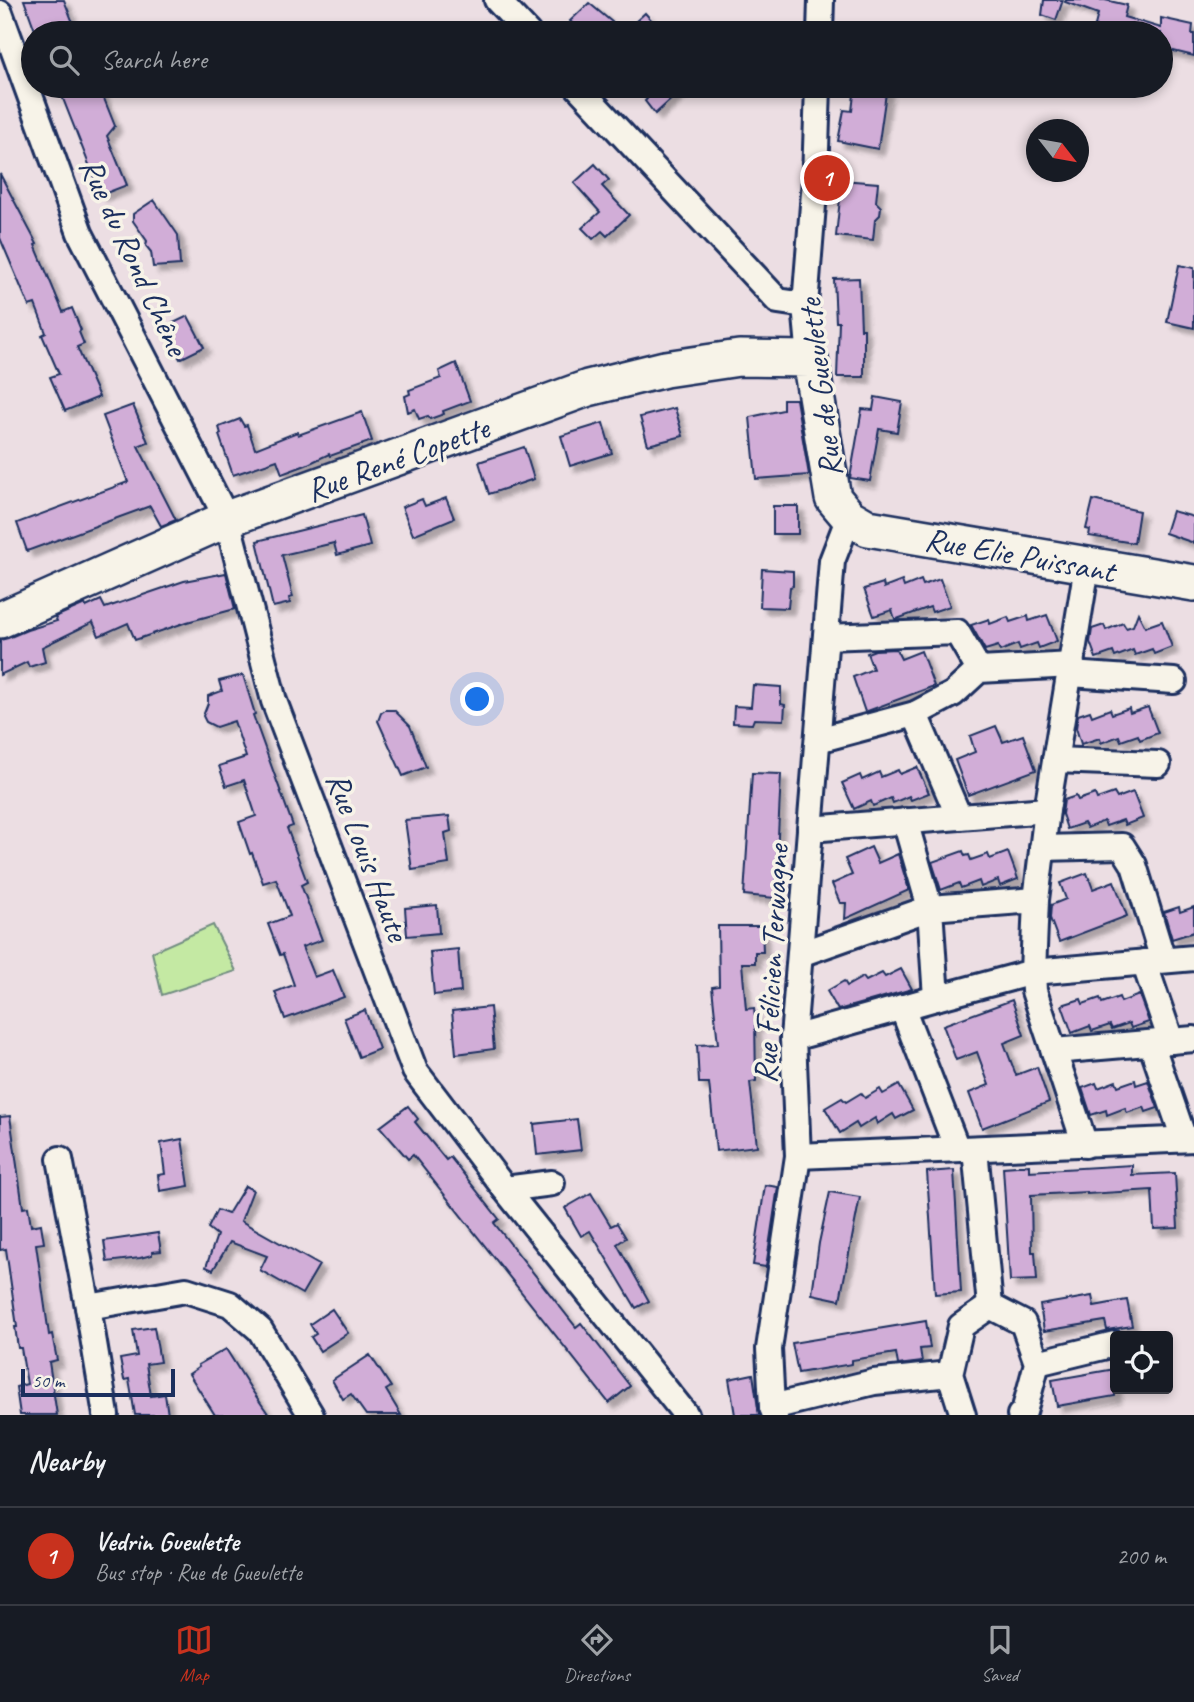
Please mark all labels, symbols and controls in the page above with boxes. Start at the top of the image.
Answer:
search box [21,21,1173,98]
icon: search [45,41,83,79]
text: Search here [101,43,207,76]
north arrow [1026,119,1089,182]
street label: Rue du Rond Chêne [70,151,199,364]
pin: 1 [804,152,850,204]
street label: Rue de Gueulette [788,294,852,479]
street label: Rue René Copette [300,406,497,511]
street label: Rue Elie Puissant [922,518,1121,593]
your location [460,682,494,716]
street label: Rue Louis Haute [317,766,420,949]
street label: Rue Félicien Terwagne [744,841,798,1085]
map controls [1110,1331,1173,1394]
button: locate [1110,1331,1173,1394]
scale bar [21,1366,175,1398]
text: 50 m [32,1369,64,1393]
text: Nearby [28,1442,104,1480]
text: Vedrin Gueulette [95,1525,239,1558]
text: 1 [46,1542,56,1571]
text: 200 m [1117,1542,1166,1571]
text: Bus stop · Rue de Gueulette [95,1558,302,1587]
tab: Map [175,1621,213,1687]
tab: Directions [564,1621,630,1687]
tab: Saved [981,1621,1019,1687]

